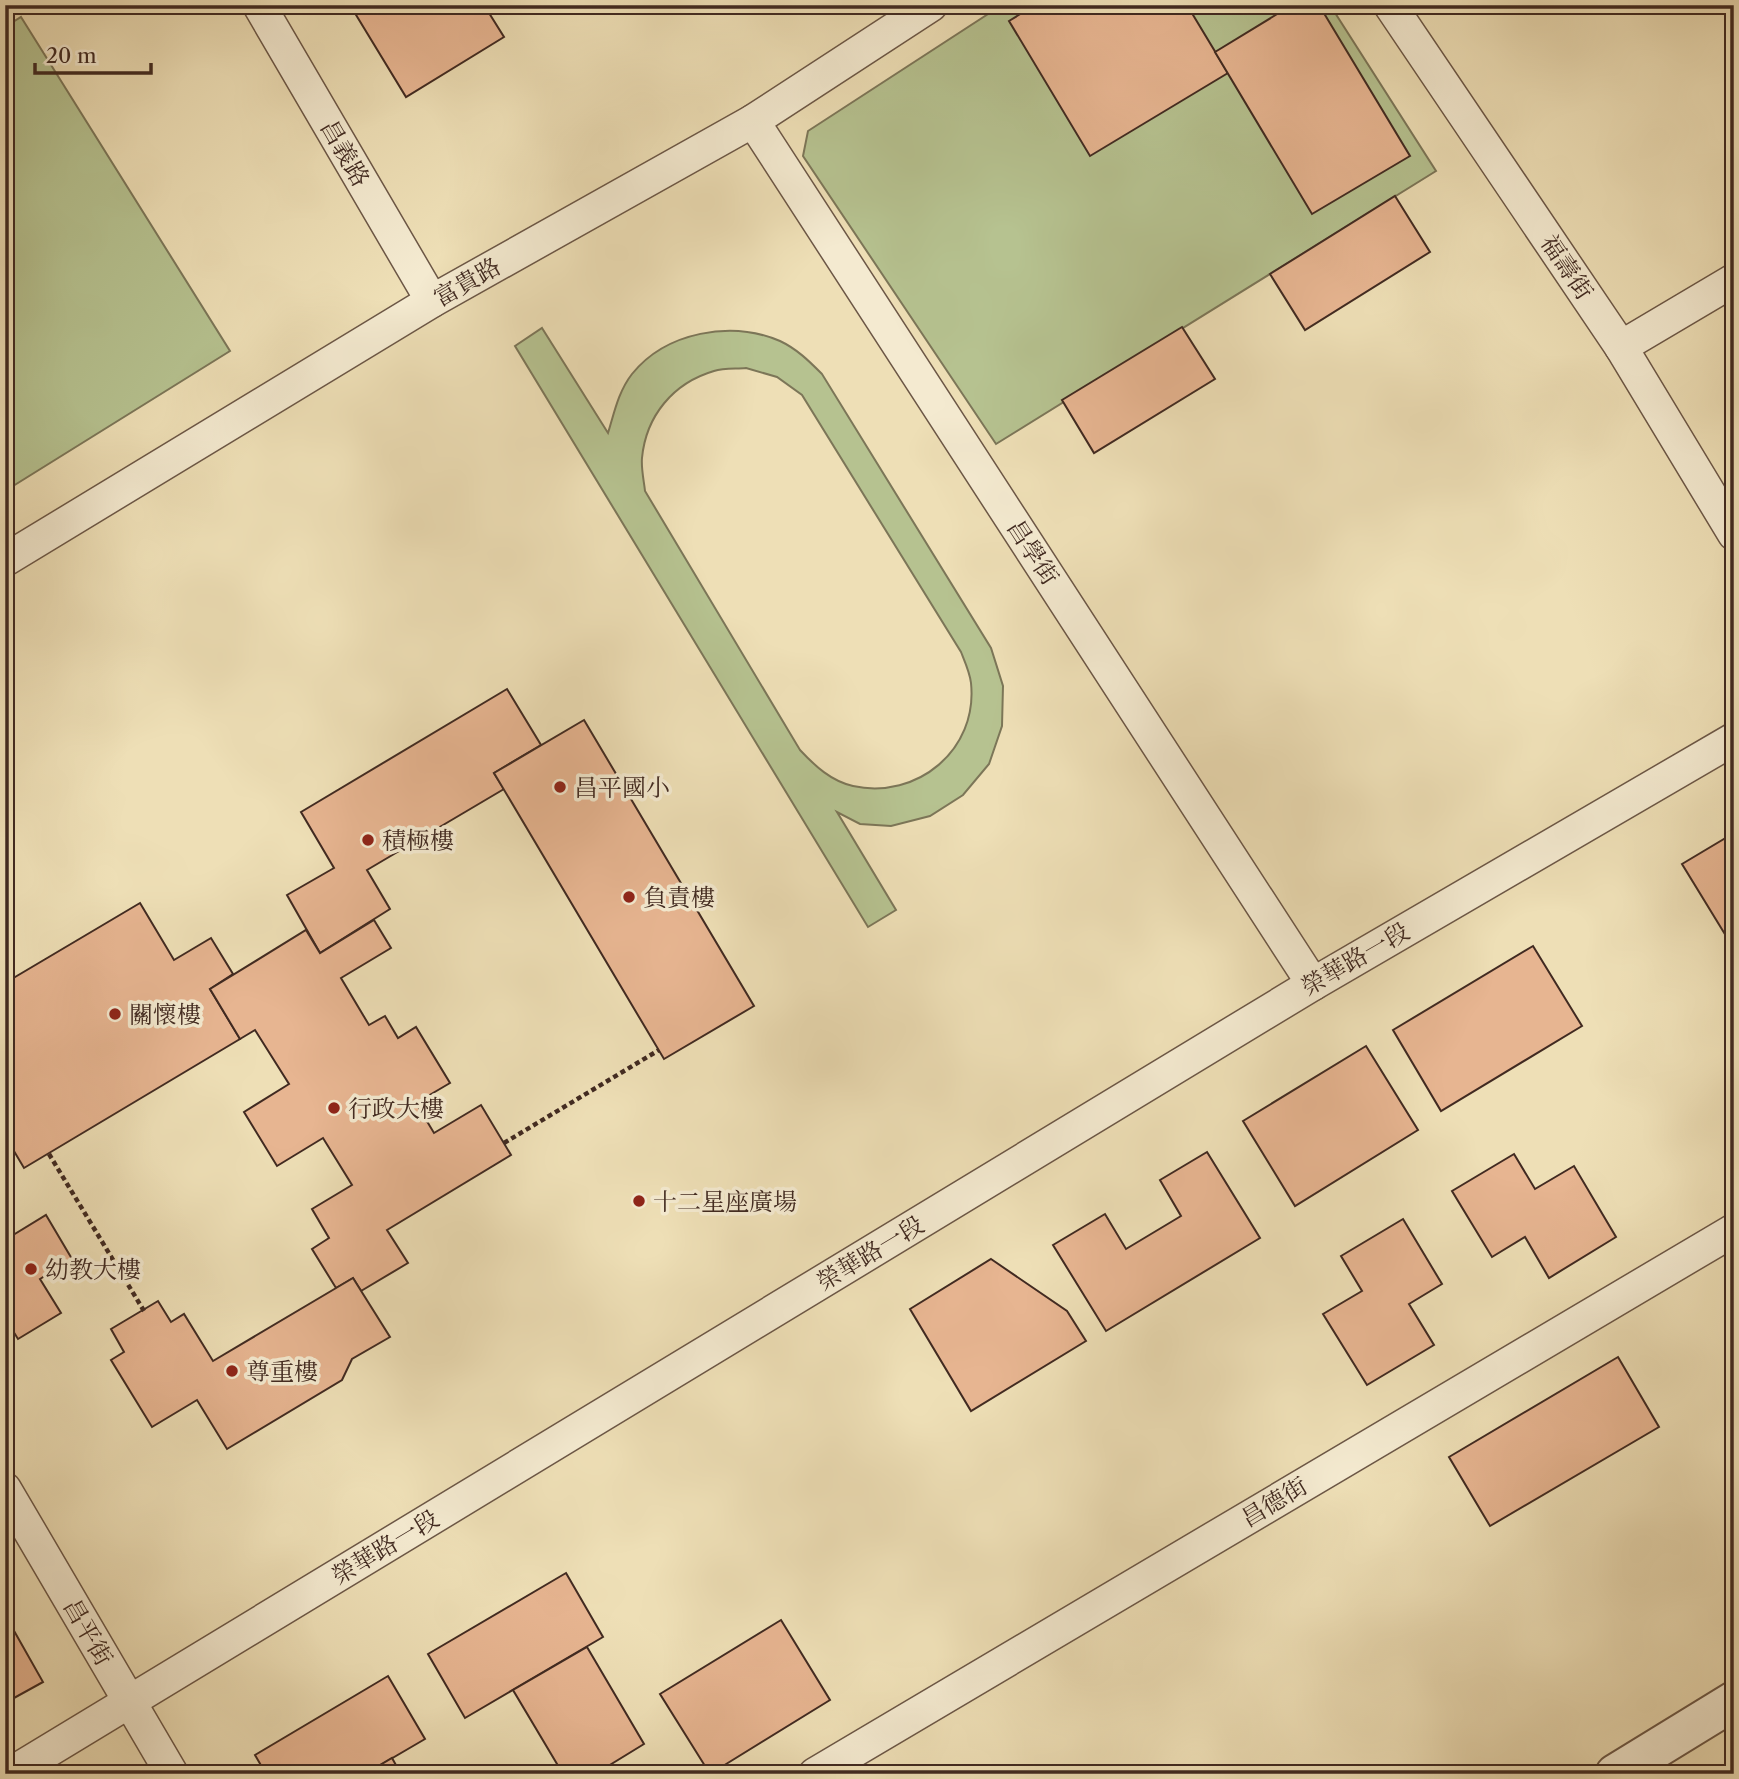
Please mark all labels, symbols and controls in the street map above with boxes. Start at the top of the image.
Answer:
scale bar [35,32,150,76]
text: 20 m [46,43,97,68]
street label: 昌義路 [314,115,376,191]
street label: 福壽街 [1535,229,1599,305]
street label: 富貴路 [429,251,505,313]
street label: 昌學街 [1001,514,1065,590]
place label: 昌平國小 [574,773,670,802]
marker: 昌平國小 [552,779,568,795]
place label: 積極樓 [382,826,454,855]
marker: 積極樓 [360,832,376,848]
place label: 負責樓 [643,883,715,912]
marker: 負責樓 [621,889,637,905]
street label: 榮華路一段 [1296,916,1414,1002]
place label: 關懷樓 [129,1000,201,1029]
marker: 關懷樓 [107,1006,123,1022]
place label: 行政大樓 [348,1094,444,1123]
marker: 行政大樓 [326,1100,342,1116]
place label: 十二星座廣場 [653,1187,797,1216]
marker: 十二星座廣場 [631,1193,647,1209]
street label: 榮華路一段 [811,1210,929,1296]
place label: 幼教大樓 [45,1255,141,1284]
marker: 幼教大樓 [23,1261,39,1277]
place label: 尊重樓 [246,1357,318,1386]
marker: 尊重樓 [224,1363,240,1379]
street label: 昌德街 [1236,1471,1312,1533]
street label: 榮華路一段 [326,1504,444,1590]
street label: 昌平街 [57,1594,119,1670]

